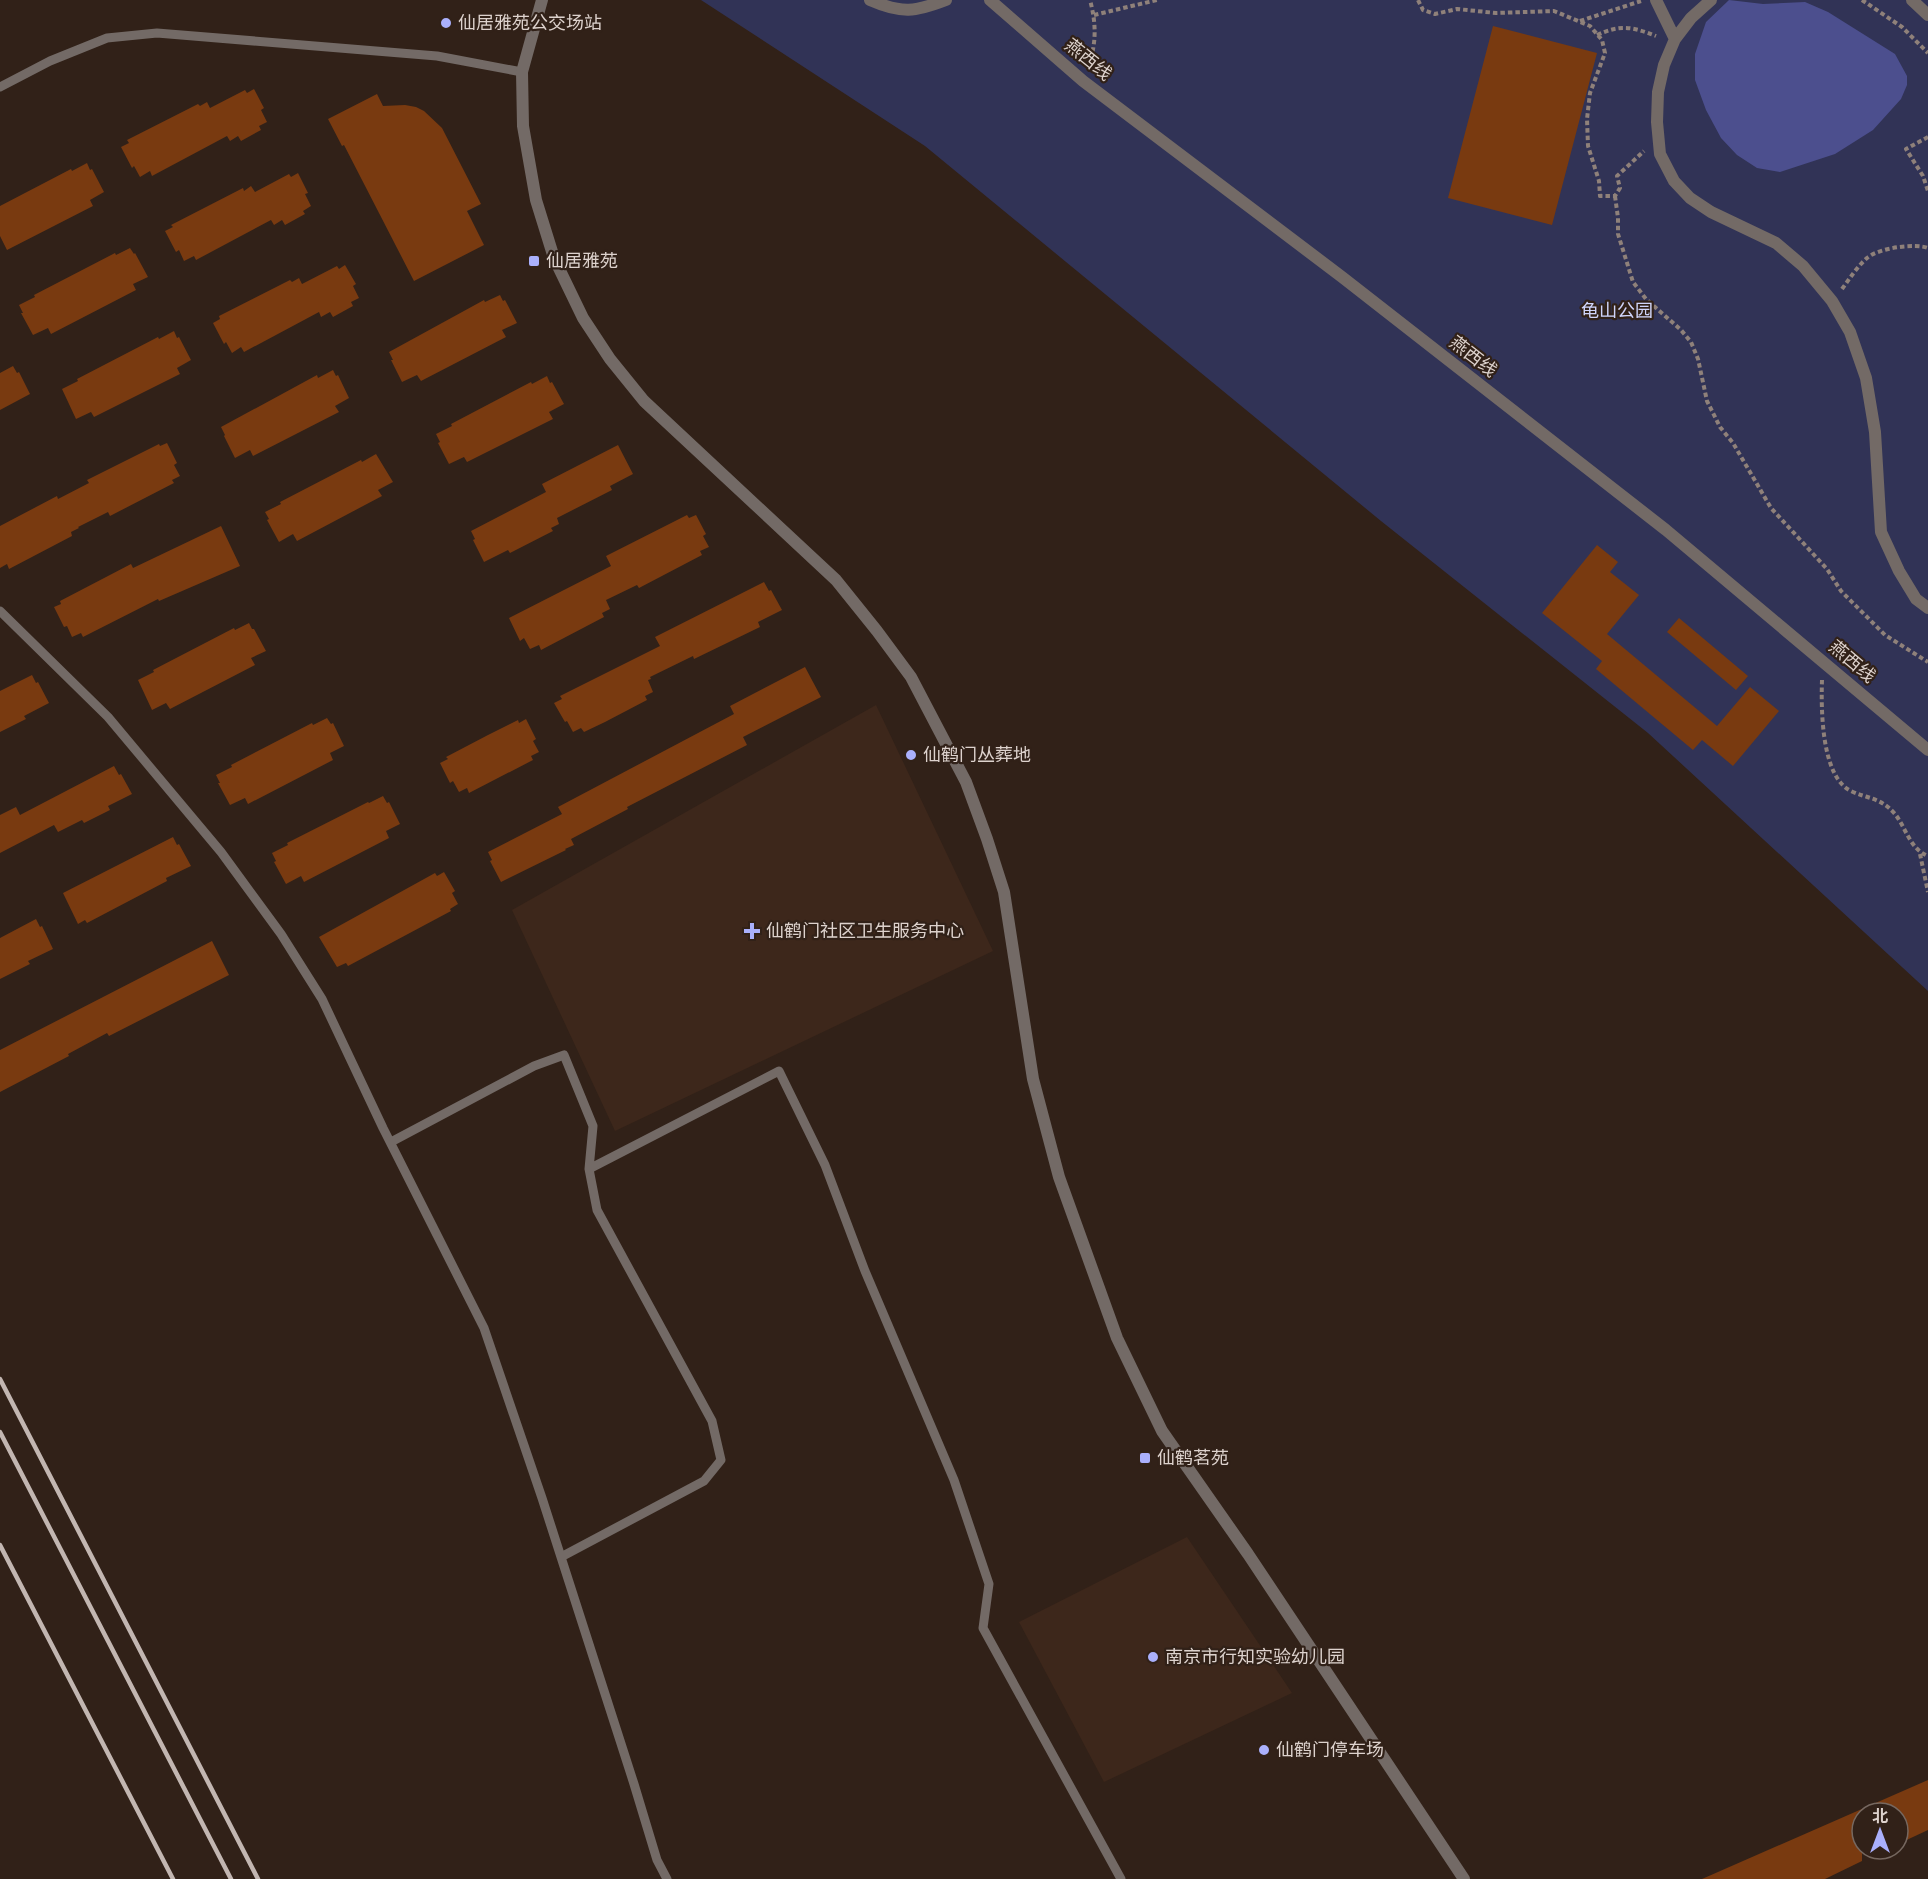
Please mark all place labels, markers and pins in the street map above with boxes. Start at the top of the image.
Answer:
place label: 仙居雅苑公交场站 [458,13,602,34]
marker: 仙居雅苑公交场站 [439,16,453,30]
place label: 仙居雅苑 [546,251,618,272]
marker: 仙居雅苑 [527,254,541,268]
place label: 仙鹤门丛葬地 [923,745,1031,766]
marker: 仙鹤门丛葬地 [904,748,918,762]
place label: 仙鹤门社区卫生服务中心 [766,921,964,942]
marker: 仙鹤门社区卫生服务中心 [743,922,761,940]
place label: 仙鹤茗苑 [1157,1448,1229,1469]
marker: 仙鹤茗苑 [1138,1451,1152,1465]
place label: 南京市行知实验幼儿园 [1165,1647,1345,1668]
marker: 南京市行知实验幼儿园 [1146,1650,1160,1664]
place label: 仙鹤门停车场 [1276,1740,1384,1761]
marker: 仙鹤门停车场 [1257,1743,1271,1757]

